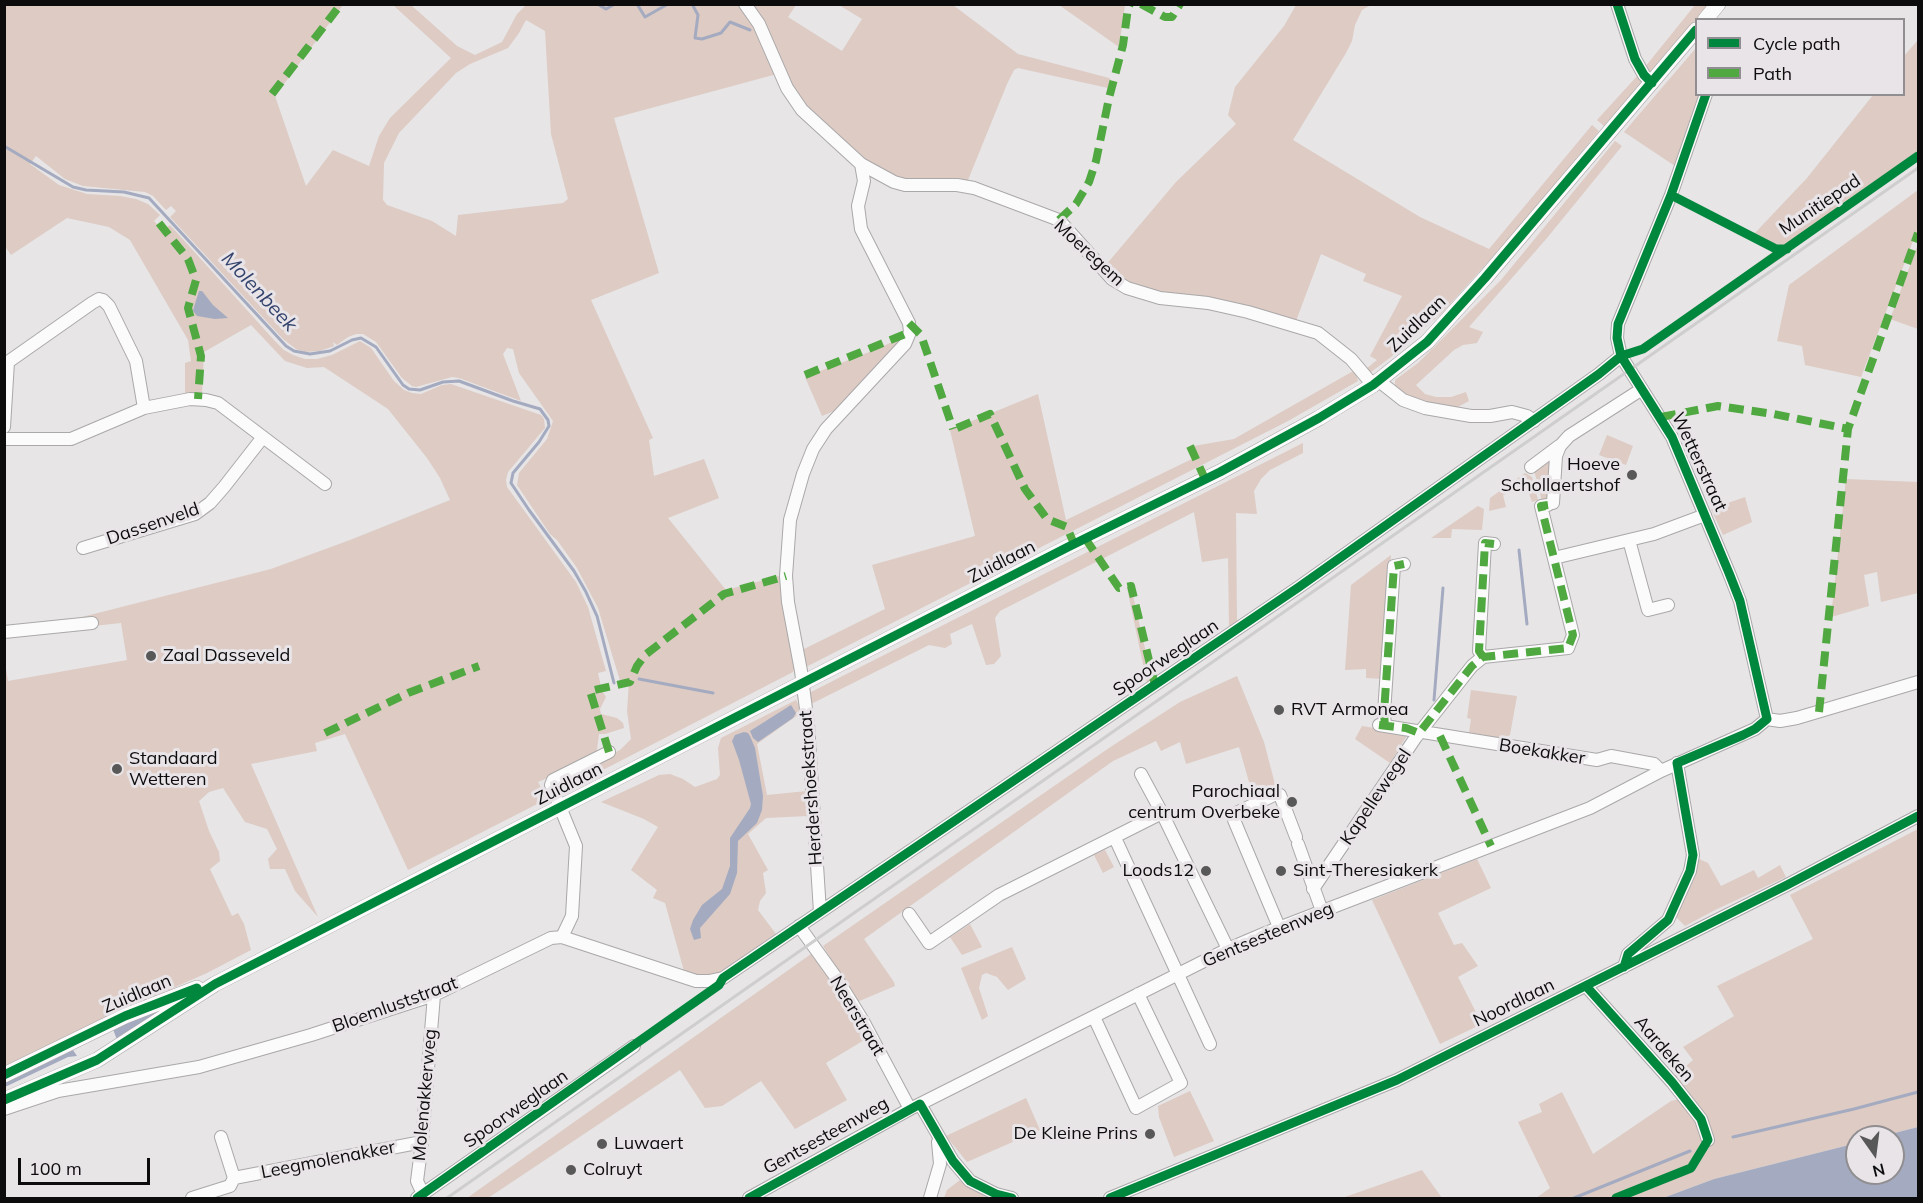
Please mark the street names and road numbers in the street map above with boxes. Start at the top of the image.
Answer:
street label: Munitiepad [1775,170,1865,240]
street label: Moeregem [1049,215,1129,291]
street label: Zuidlaan [1383,291,1451,357]
street label: Wetterstraat [1667,409,1731,515]
street label: Dassenveld [104,498,202,550]
street label: Zuidlaan [965,536,1039,588]
street label: Spoorweglaan [1109,615,1223,701]
street label: Herdershoekstraat [795,710,827,866]
street label: Boekakker [1497,735,1587,769]
street label: Kapellewegel [1336,745,1416,849]
street label: Zuidlaan [532,758,606,810]
street label: Gentsesteenweg [1199,898,1337,972]
street label: Zuidlaan [99,970,175,1018]
street label: Bloemluststraat [329,972,461,1038]
street label: Neerstraat [825,972,889,1060]
street label: Noordlaan [1470,974,1558,1032]
street label: Aardeken [1629,1012,1699,1086]
street label: Molenakkerweg [408,1028,442,1162]
street label: Spoorweglaan [460,1065,572,1153]
street label: Gentsesteenweg [760,1093,892,1179]
street label: Leegmolenakker [259,1136,397,1184]

